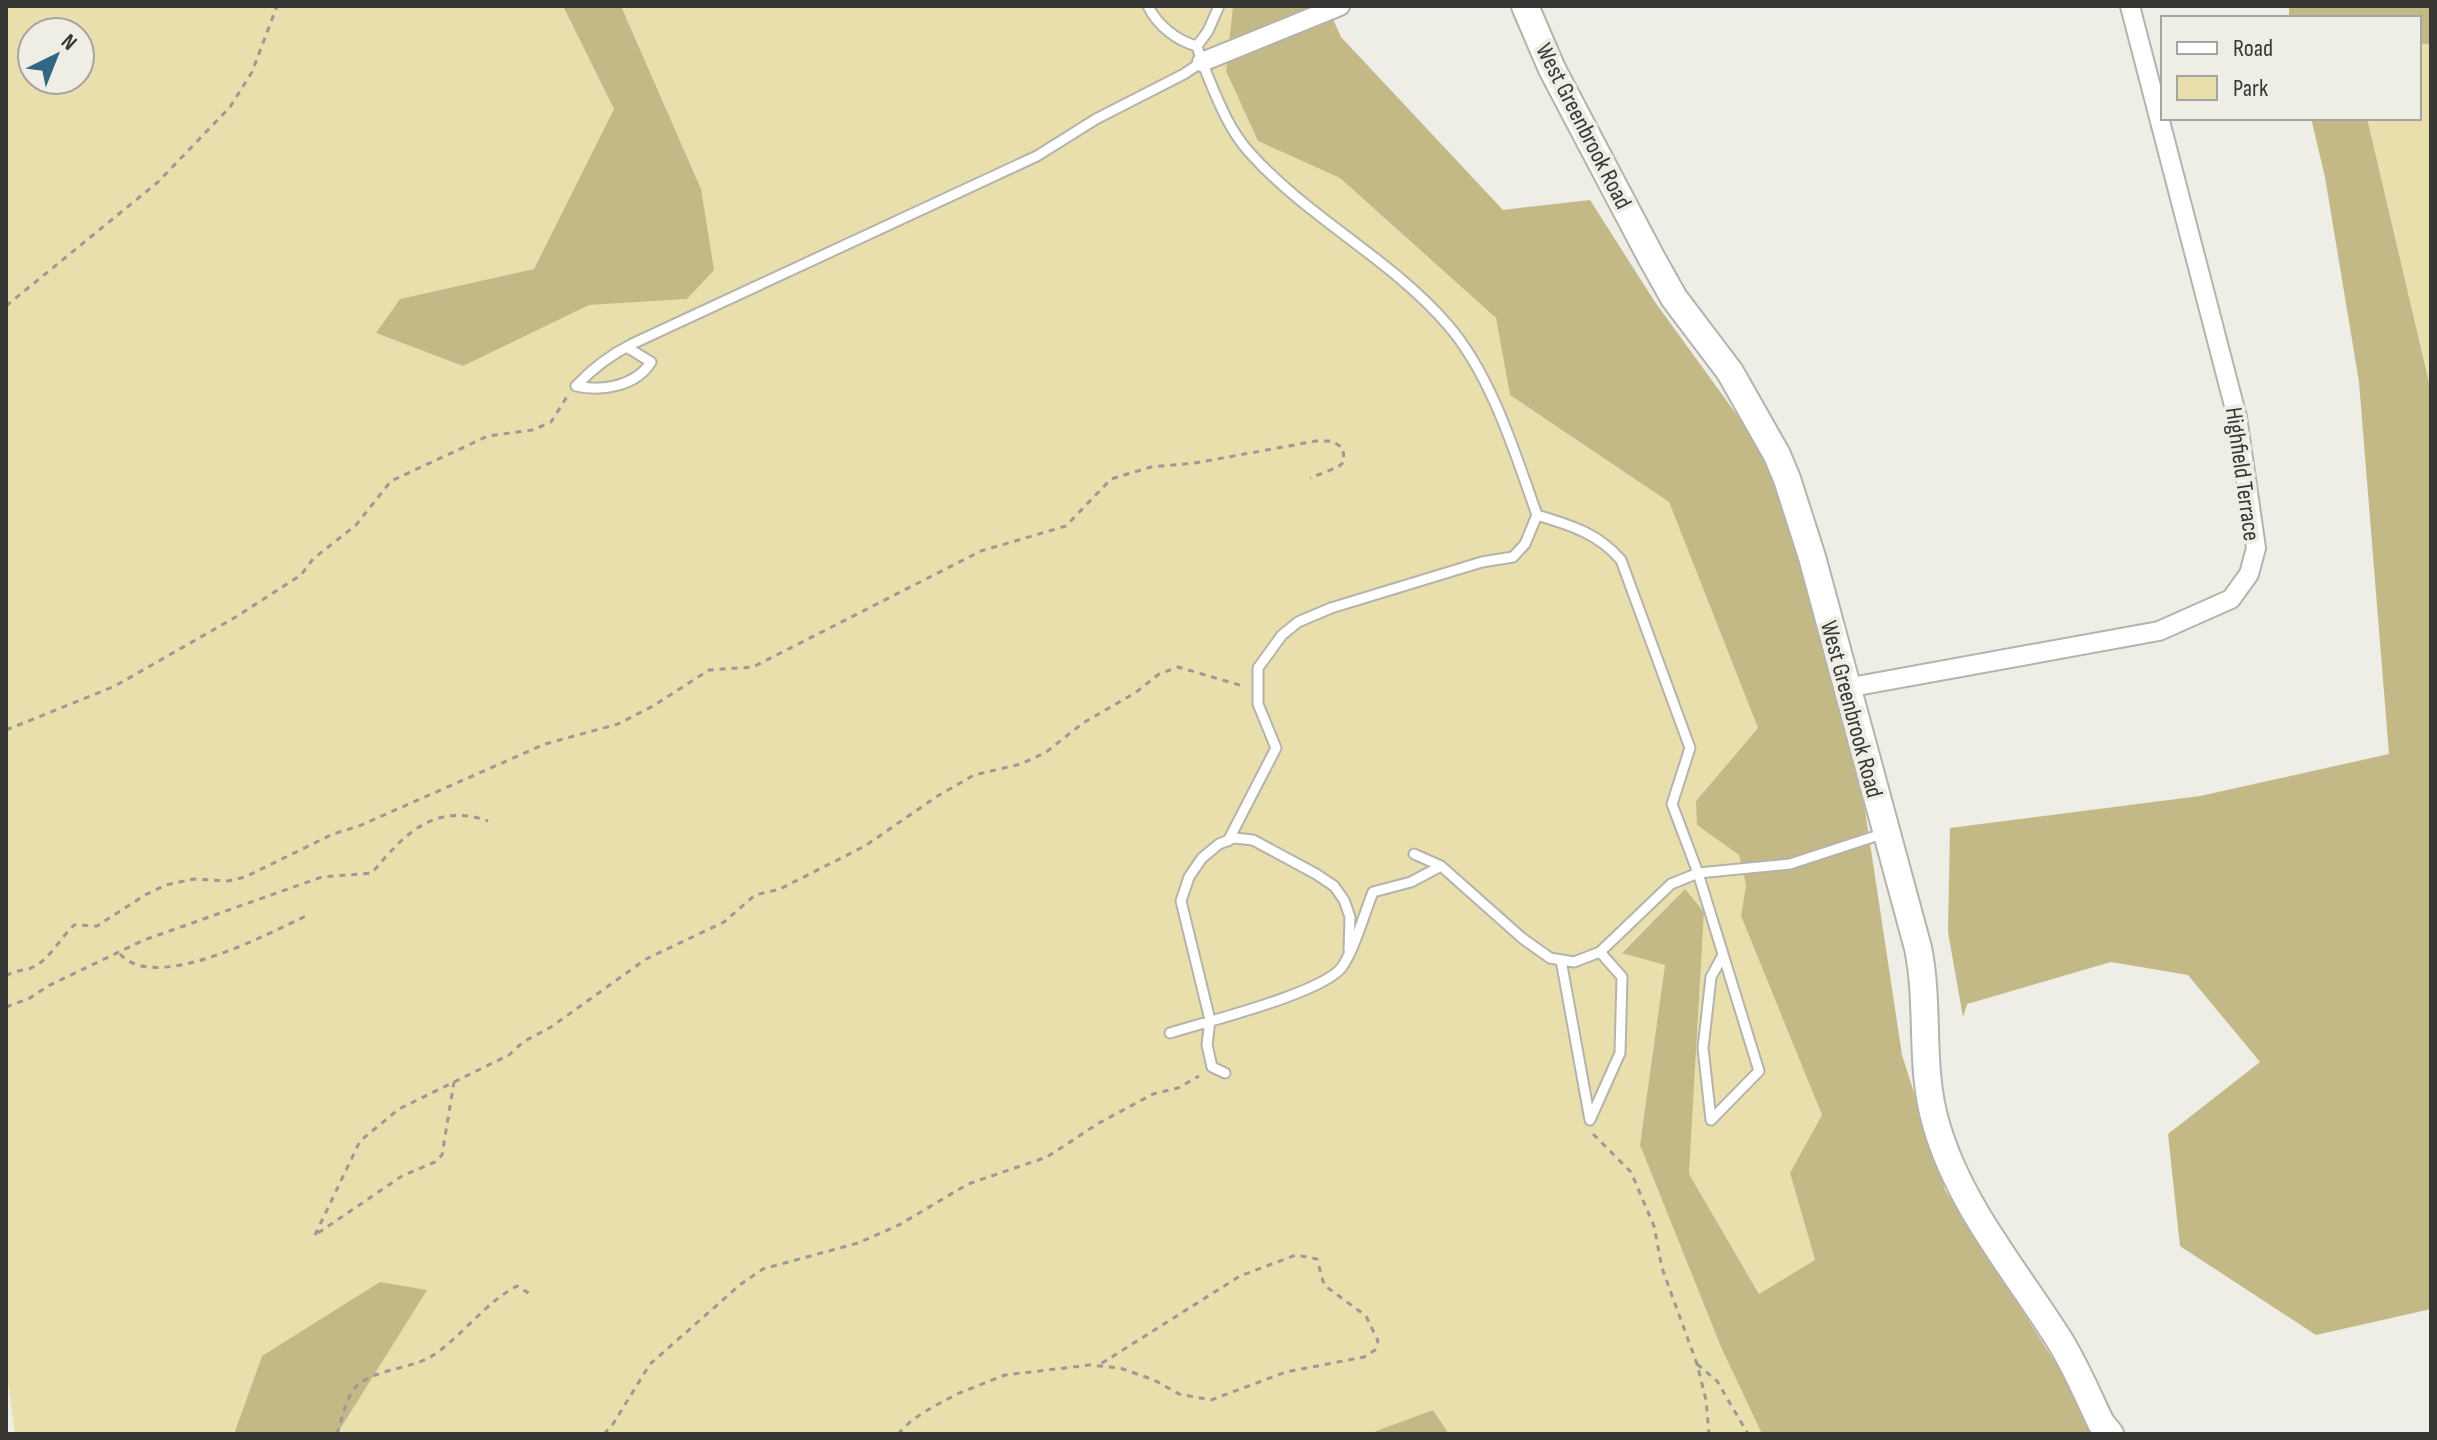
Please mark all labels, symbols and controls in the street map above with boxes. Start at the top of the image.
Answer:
north arrow [16,16,96,96]
legend [2161,16,2421,120]
text: N [55,29,82,56]
text: Road [2233,34,2273,63]
street label: West Greenbrook Road [1529,39,1638,214]
text: Park [2233,74,2268,103]
street label: Highfield Terrace [2219,405,2266,543]
street label: West Greenbrook Road [1814,617,1889,801]

